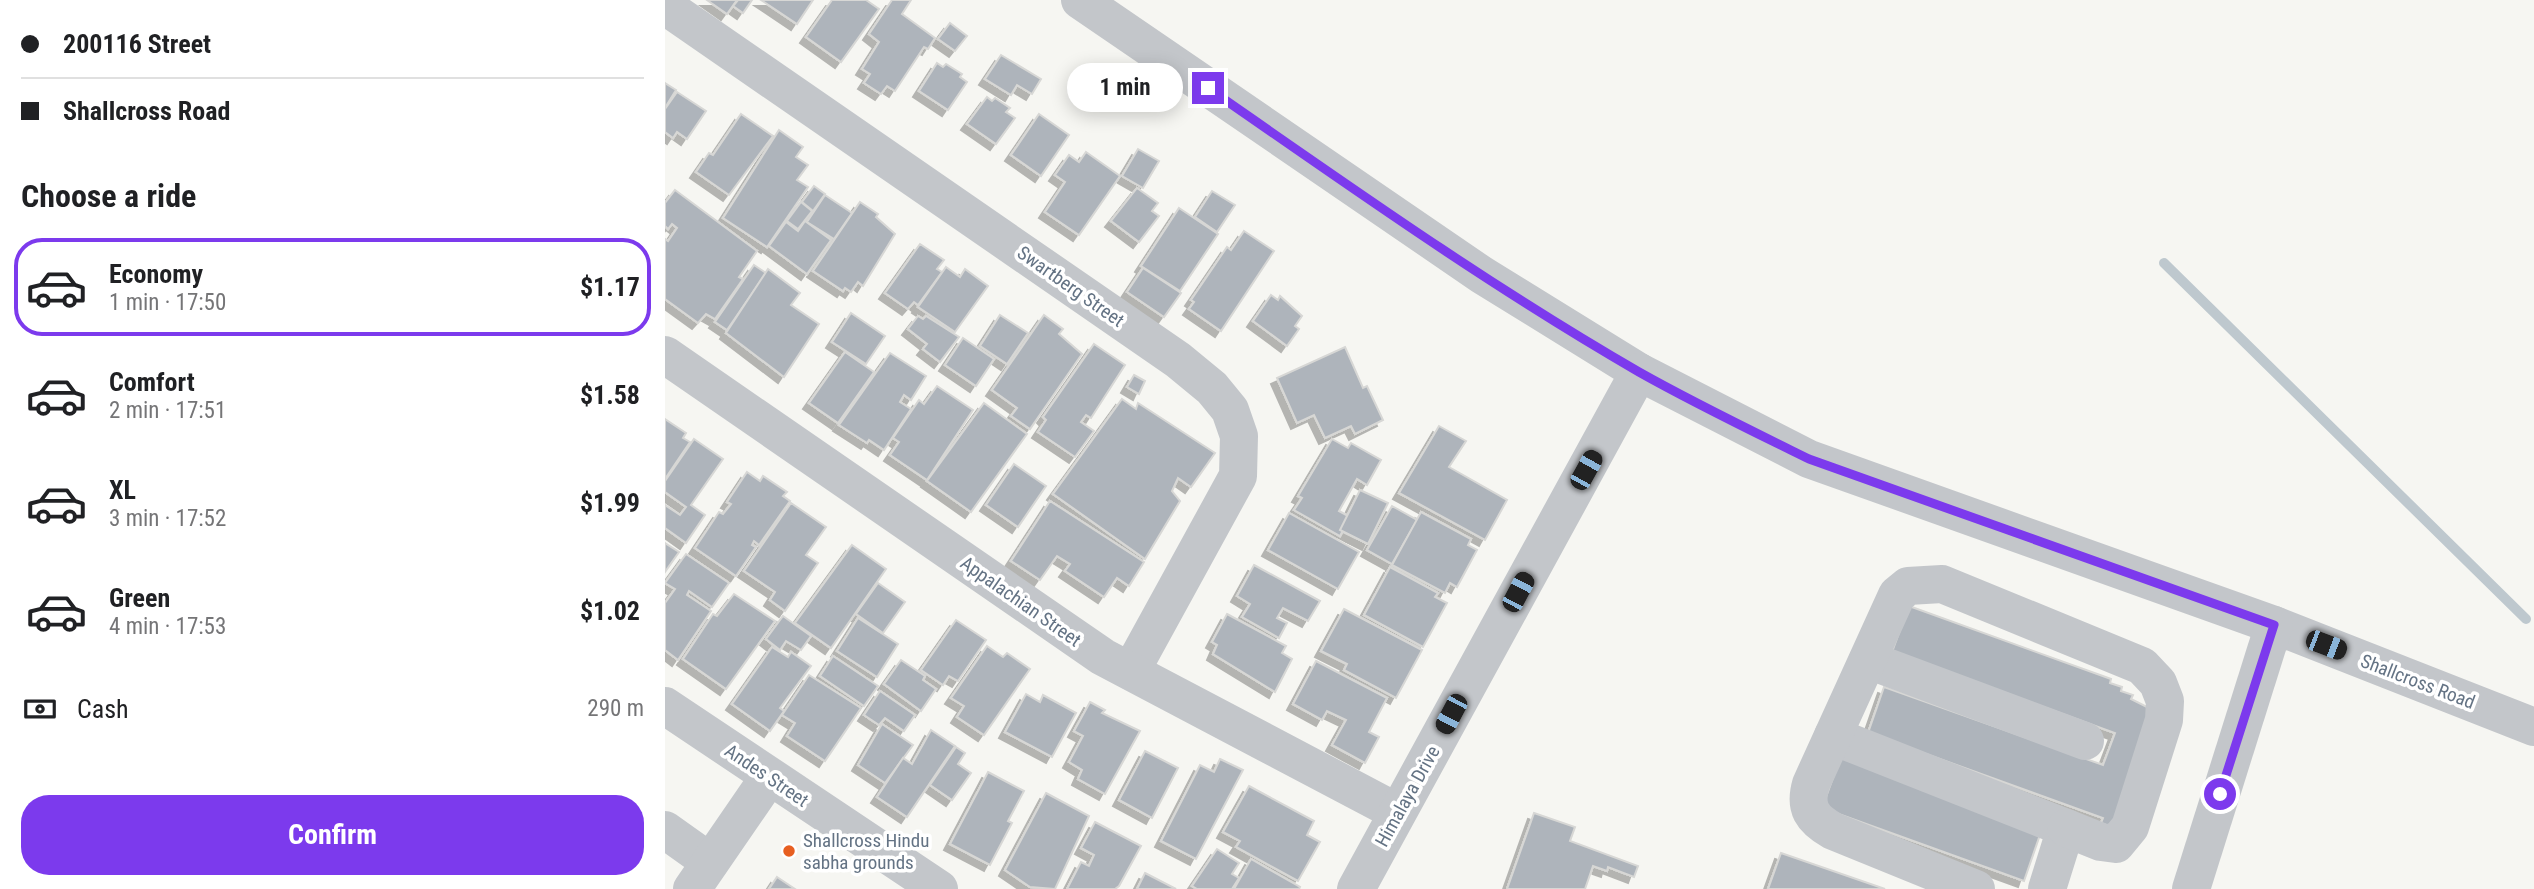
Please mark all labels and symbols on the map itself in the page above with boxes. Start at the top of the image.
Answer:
callout: 1 min [1068,64,1183,112]
route end [1192,72,1224,104]
street label: Swartberg Street [1013,241,1129,332]
car [1567,447,1606,493]
street label: Appalachian Street [956,551,1085,651]
car [1499,569,1538,615]
car [2303,628,2350,662]
street label: Shallcross Road [2357,649,2478,714]
car [1432,691,1471,737]
street label: Andes Street [720,739,813,812]
street label: Himalaya Drive [1370,742,1445,851]
route start [2204,778,2236,810]
place label: Shallcross Hindu sabha grounds [803,829,929,874]
marker: Shallcross Hindu sabha grounds [781,843,797,859]

